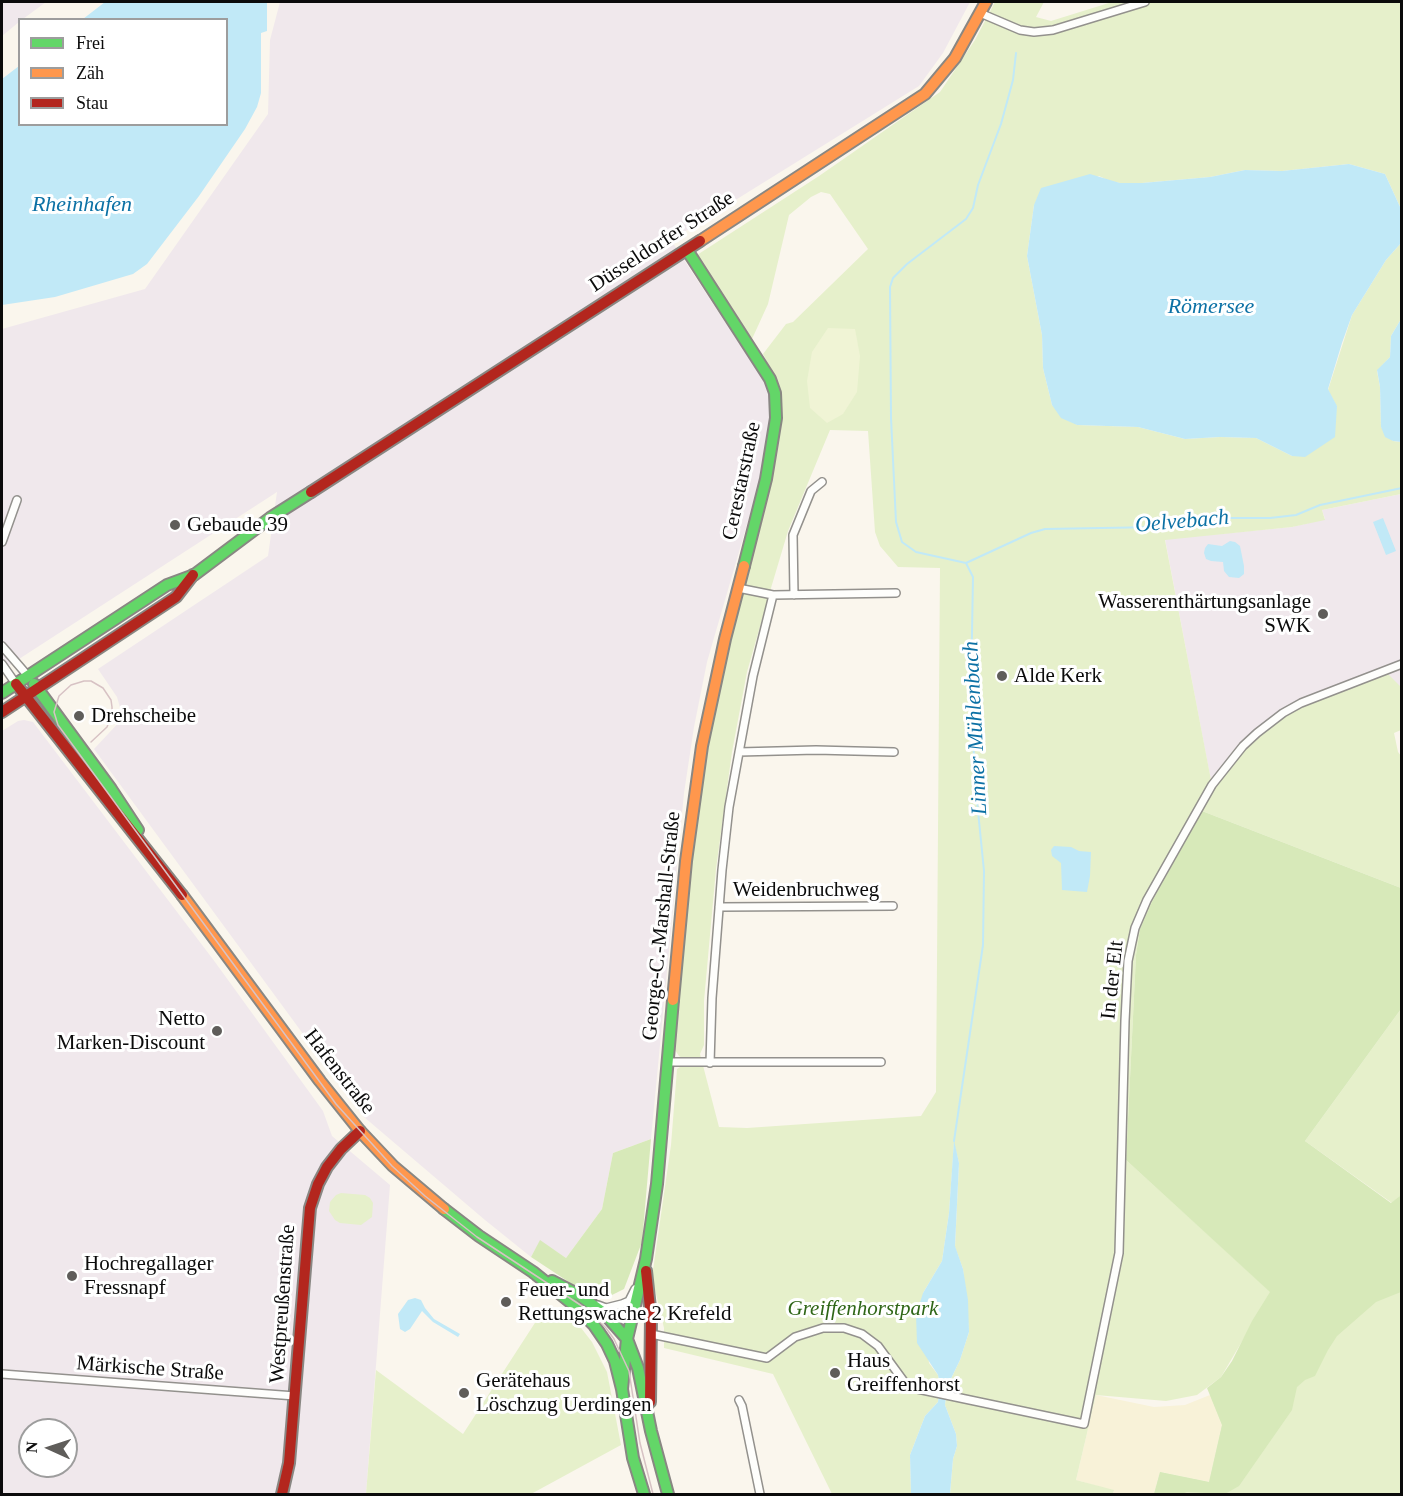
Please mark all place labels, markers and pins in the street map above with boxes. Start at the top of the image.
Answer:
place label: Gebaude 39 [187,512,288,538]
marker: Gebaude 39 [168,518,182,532]
place label: Wasserenthärtungsanlage SWK [1098,589,1311,639]
marker: Wasserenthärtungsanlage SWK [1316,607,1330,621]
place label: Alde Kerk [1014,663,1102,689]
marker: Alde Kerk [995,669,1009,683]
place label: Drehscheibe [91,703,196,729]
marker: Drehscheibe [72,709,86,723]
place label: Netto Marken-Discount [57,1006,205,1056]
marker: Netto Marken-Discount [210,1024,224,1038]
place label: Hochregallager Fressnapf [84,1251,213,1301]
marker: Hochregallager Fressnapf [65,1269,79,1283]
place label: Feuer- und Rettungswache 2 Krefeld [518,1277,731,1327]
marker: Feuer- und Rettungswache 2 Krefeld [499,1295,513,1309]
place label: Haus Greiffenhorst [847,1348,960,1398]
marker: Haus Greiffenhorst [828,1366,842,1380]
place label: Gerätehaus Löschzug Uerdingen [476,1368,652,1418]
marker: Gerätehaus Löschzug Uerdingen [457,1386,471,1400]

